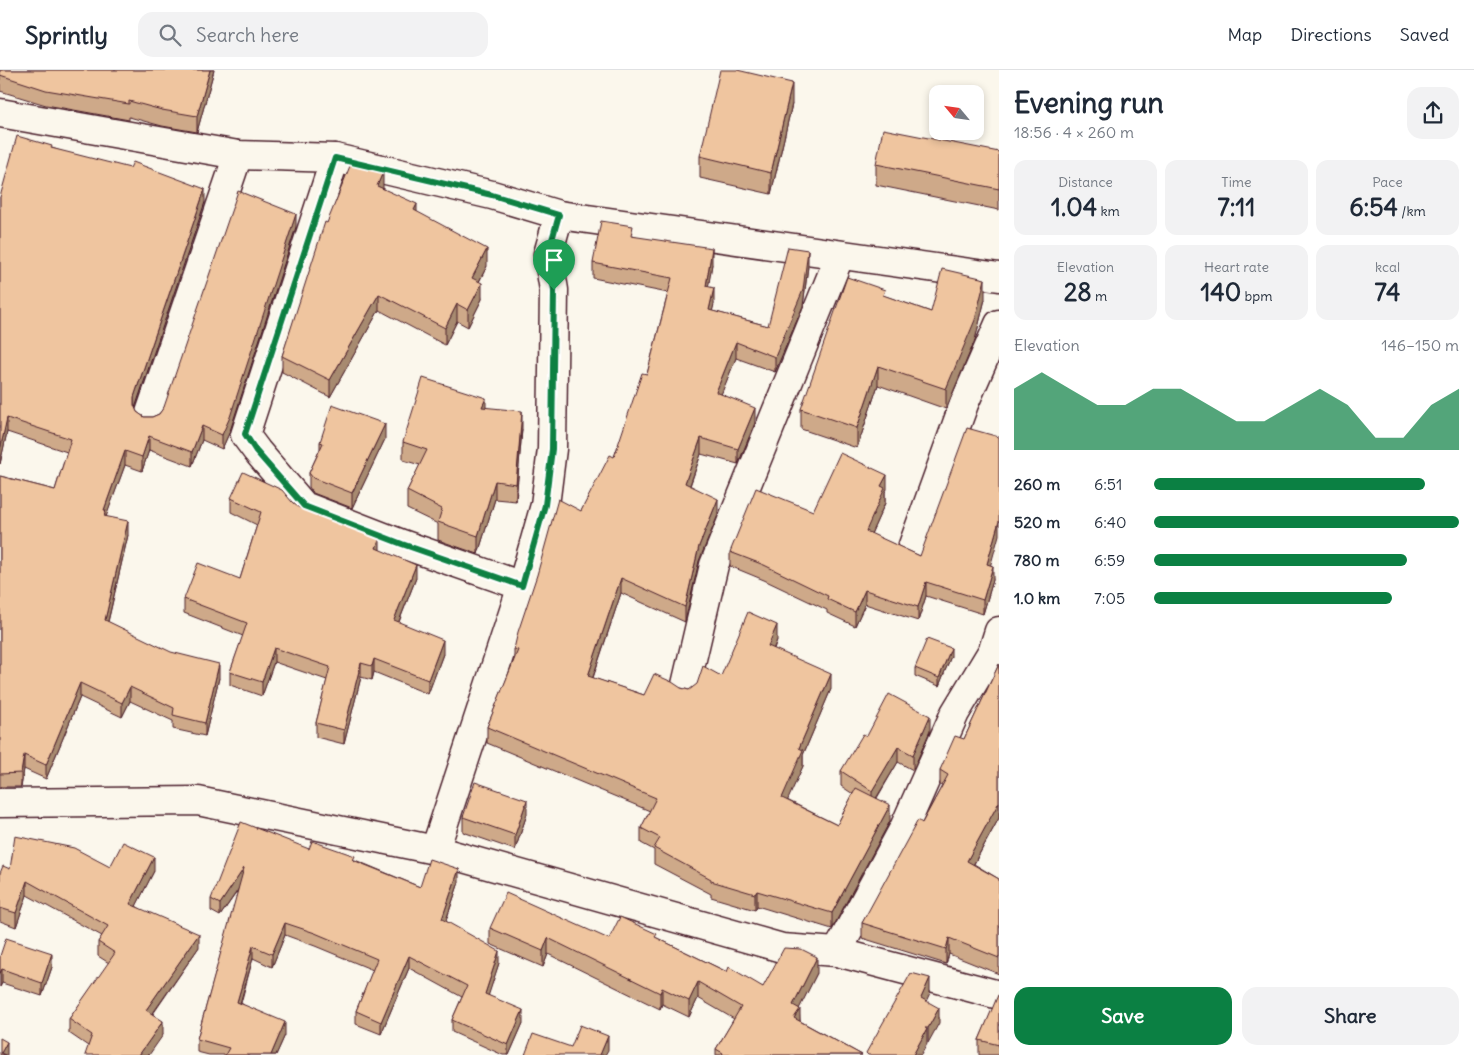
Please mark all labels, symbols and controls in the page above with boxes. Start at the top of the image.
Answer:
search box [138,12,488,57]
text: Sprintly [25,20,108,50]
icon: search [156,21,184,49]
text: Search here [196,23,299,47]
text: Map [1227,23,1262,46]
text: Directions [1290,23,1372,46]
text: Saved [1400,23,1449,46]
north arrow [929,85,984,140]
map controls [929,85,984,140]
text: Evening run [1014,85,1164,121]
button: share [1407,87,1459,139]
text: 18:56 · 4 × 260 m [1014,122,1134,142]
text: Distance [1058,173,1113,191]
text: Time [1221,173,1252,191]
text: Pace [1372,173,1403,191]
text: 1.04 [1051,191,1097,223]
text: 7:11 [1218,191,1255,223]
text: 6:54 [1349,191,1398,223]
text: km [1097,202,1120,220]
text: /km [1398,202,1426,220]
pin [533,239,575,290]
icon: arrive [540,246,568,274]
text: Elevation [1057,258,1114,276]
text: Heart rate [1204,258,1269,276]
text: kcal [1375,258,1400,276]
text: 28 [1064,276,1092,308]
text: 140 [1200,276,1241,308]
text: 74 [1374,276,1401,308]
text: m [1092,287,1107,305]
text: bpm [1241,287,1273,305]
text: Elevation [1014,335,1080,355]
text: 146–150 m [1381,335,1459,355]
text: 260 m [1014,474,1060,494]
text: 6:51 [1094,474,1122,494]
text: 520 m [1014,512,1060,532]
text: 6:40 [1094,512,1127,532]
text: 780 m [1014,550,1059,570]
text: 6:59 [1094,550,1125,570]
text: 1.0 km [1014,588,1060,608]
text: 7:05 [1094,588,1125,608]
button: Save [1014,987,1232,1045]
button: Share [1242,987,1459,1045]

